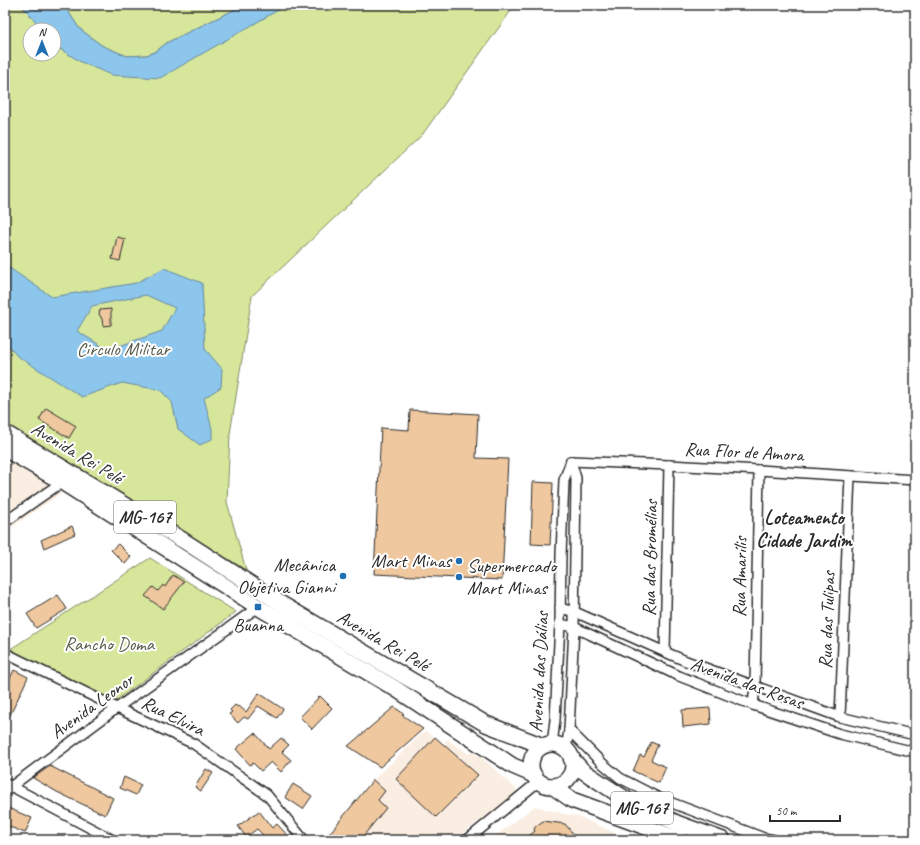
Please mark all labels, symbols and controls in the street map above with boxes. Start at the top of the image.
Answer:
north arrow [22,22,62,62]
text: N [39,25,48,39]
park label: Circulo Militar [77,337,171,361]
street label: Avenida Rei Pelé [27,416,129,491]
street label: Rua Flor de Amora [684,437,806,467]
street label: Rua das Bromélias [637,498,663,616]
road number: MG-167 [114,501,176,533]
district label: Loteamento Cidade Jardim [756,505,854,553]
street label: Rua Amarílis [727,535,753,617]
place label: Mart Minas [371,549,454,573]
place label: Mecânica Objetiva Gianni [237,553,337,599]
place label: Supermercado Mart Minas [467,554,558,600]
marker: Mart Minas [454,556,464,566]
street label: Rua das Tulipas [813,569,841,669]
marker: Mecânica Objetiva Gianni [338,571,348,581]
marker: Supermercado Mart Minas [454,572,464,582]
marker: Buanna [253,602,263,612]
street label: Avenida Rei Pelé [333,605,436,678]
street label: Avenida das Dálias [524,610,554,733]
place label: Buanna [233,613,285,637]
park label: Rancho Doma [64,632,156,656]
street label: Avenida das Rosas [687,652,809,715]
street label: Avenida Leonor [46,667,139,744]
street label: Rua Elvira [138,690,210,742]
road number: MG-167 [611,792,673,824]
scale bar [770,797,840,823]
text: 50 m [776,803,798,819]

